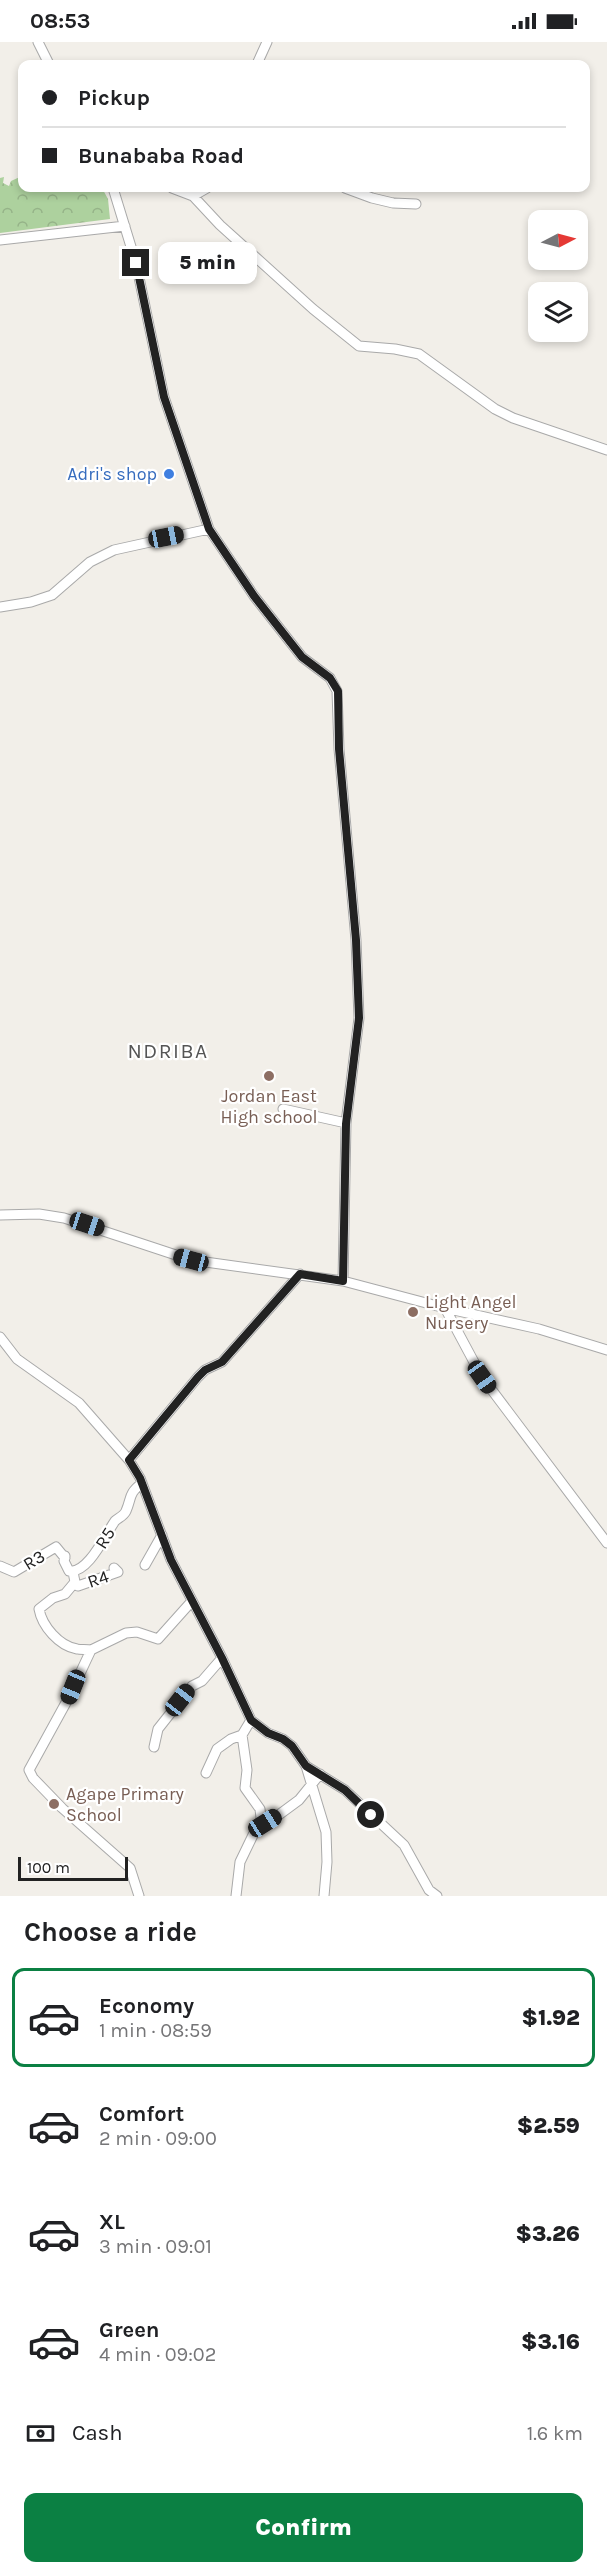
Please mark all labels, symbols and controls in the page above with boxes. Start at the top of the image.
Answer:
text: 08:53 [30,8,91,34]
text: Pickup [78,85,150,111]
text: Bunababa Road [78,143,244,169]
north arrow [528,210,588,270]
map controls [528,210,588,342]
callout: 5 min [157,242,256,284]
route end [122,249,149,276]
text: 5 min [179,251,236,274]
button: layers [528,282,588,342]
place label: Adri's shop [67,463,157,485]
marker: Adri's shop [162,467,176,481]
car [147,525,185,549]
district label: NDRIBA [127,1039,209,1063]
marker: Jordan East High school [262,1069,276,1083]
place label: Jordan East High school [220,1085,318,1128]
car [67,1210,107,1238]
car [171,1247,211,1273]
place label: Light Angel Nursery [425,1291,517,1334]
marker: Light Angel Nursery [406,1305,420,1319]
car [464,1357,500,1397]
street label: R5 [90,1523,120,1553]
street label: R3 [19,1545,49,1575]
street label: R4 [84,1565,112,1593]
car [58,1667,88,1707]
car [162,1680,198,1720]
place label: Agape Primary School [66,1783,185,1826]
marker: Agape Primary School [47,1797,61,1811]
route start [357,1801,384,1828]
car [245,1806,285,1840]
scale bar [18,1854,128,1882]
text: 100 m [27,1858,70,1877]
text: Choose a ride [24,1916,197,1948]
icon: car [27,1991,81,2045]
text: Economy [99,1993,194,2019]
text: $1.92 [521,2005,580,2031]
text: 1 min · 08:59 [99,2019,212,2042]
icon: car [27,2099,81,2153]
text: Comfort [99,2101,184,2127]
text: $2.59 [517,2113,580,2139]
text: 2 min · 09:00 [99,2127,217,2150]
icon: car [27,2207,81,2261]
text: XL [99,2209,125,2235]
text: $3.26 [515,2221,580,2247]
text: 3 min · 09:01 [99,2235,212,2258]
icon: car [27,2315,81,2369]
text: Green [99,2317,160,2343]
text: $3.16 [521,2329,580,2355]
text: 4 min · 09:02 [99,2343,216,2366]
icon: cash [24,2417,57,2450]
text: Cash [72,2420,122,2446]
text: 1.6 km [527,2422,583,2445]
button: Confirm [24,2493,583,2562]

